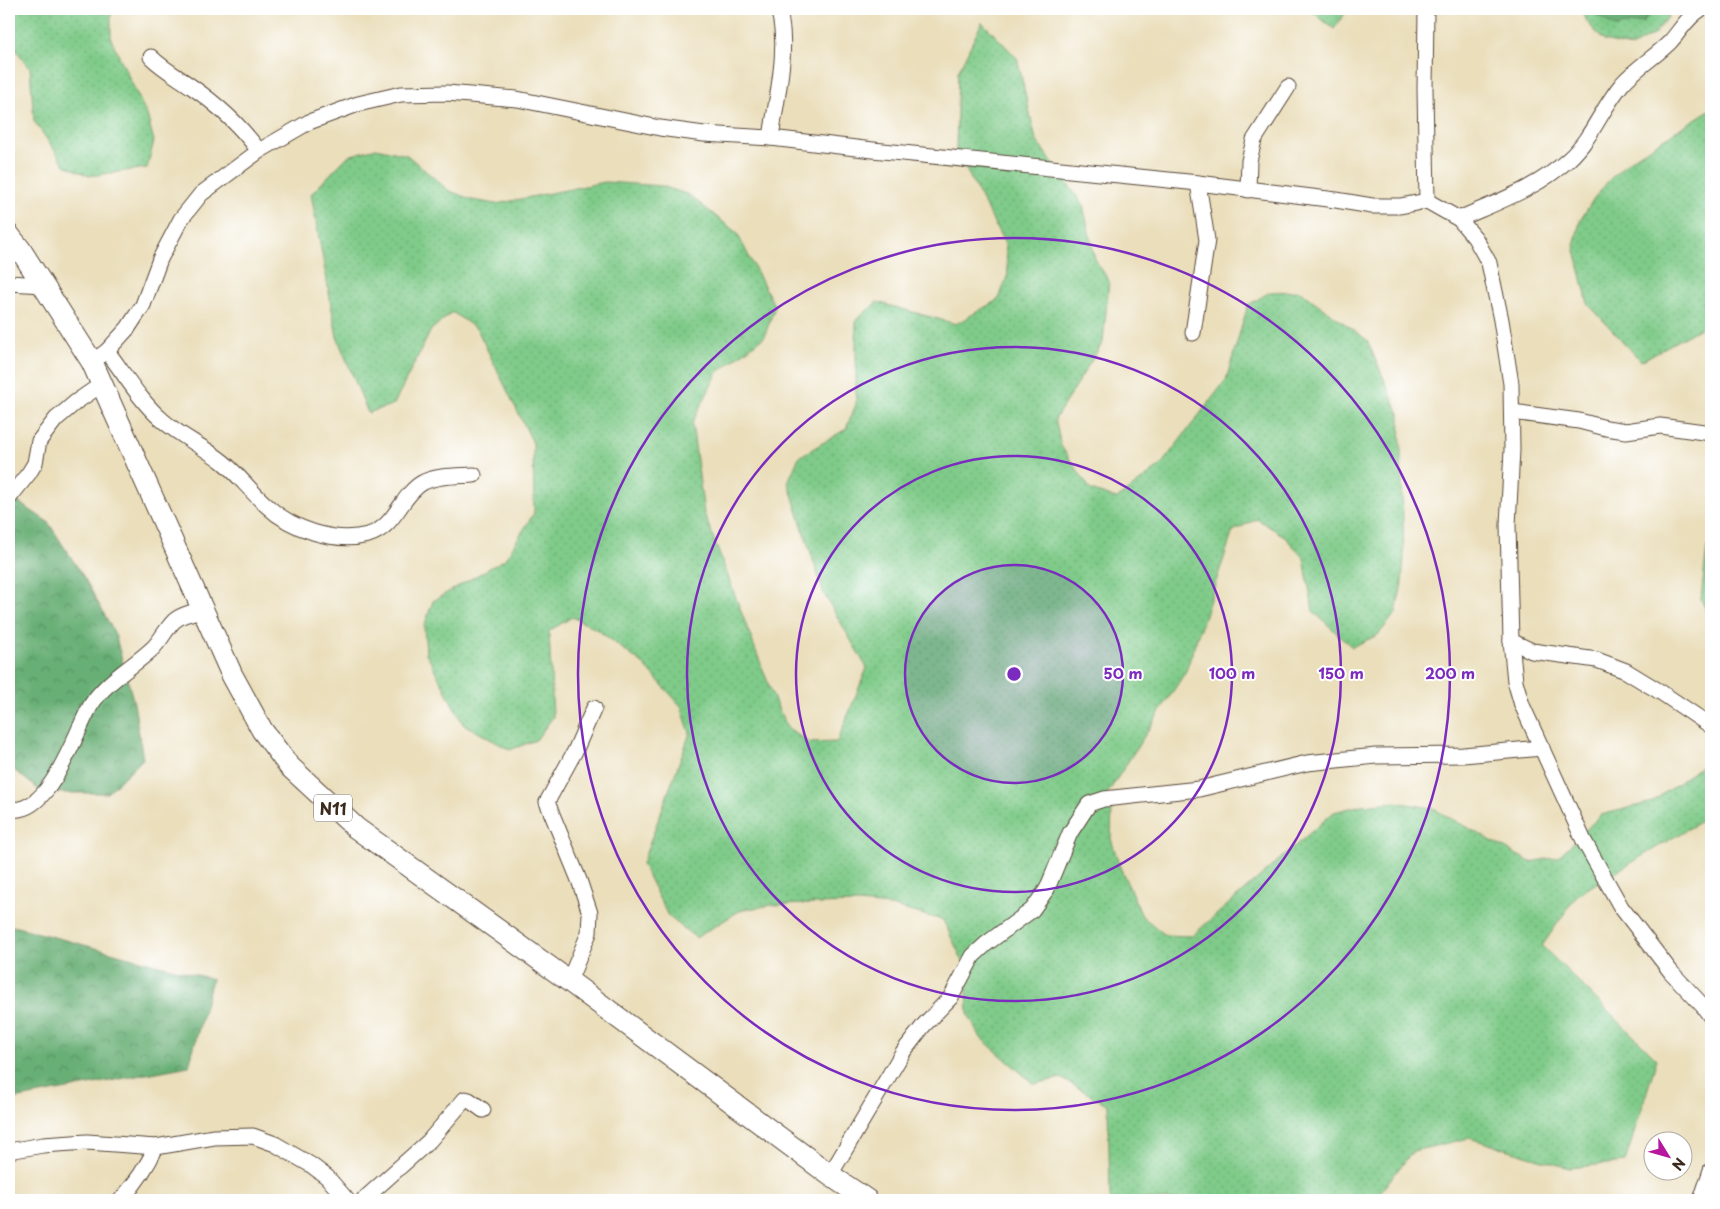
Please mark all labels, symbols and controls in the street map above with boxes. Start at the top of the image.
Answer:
text: 50 m [1104,661,1142,684]
text: 100 m [1209,661,1255,684]
text: 150 m [1318,661,1364,684]
text: 200 m [1425,661,1475,684]
centre of rings [1005,665,1023,683]
road number: N11 [314,794,352,821]
north arrow [1642,1132,1692,1182]
text: N [1667,1153,1691,1175]

